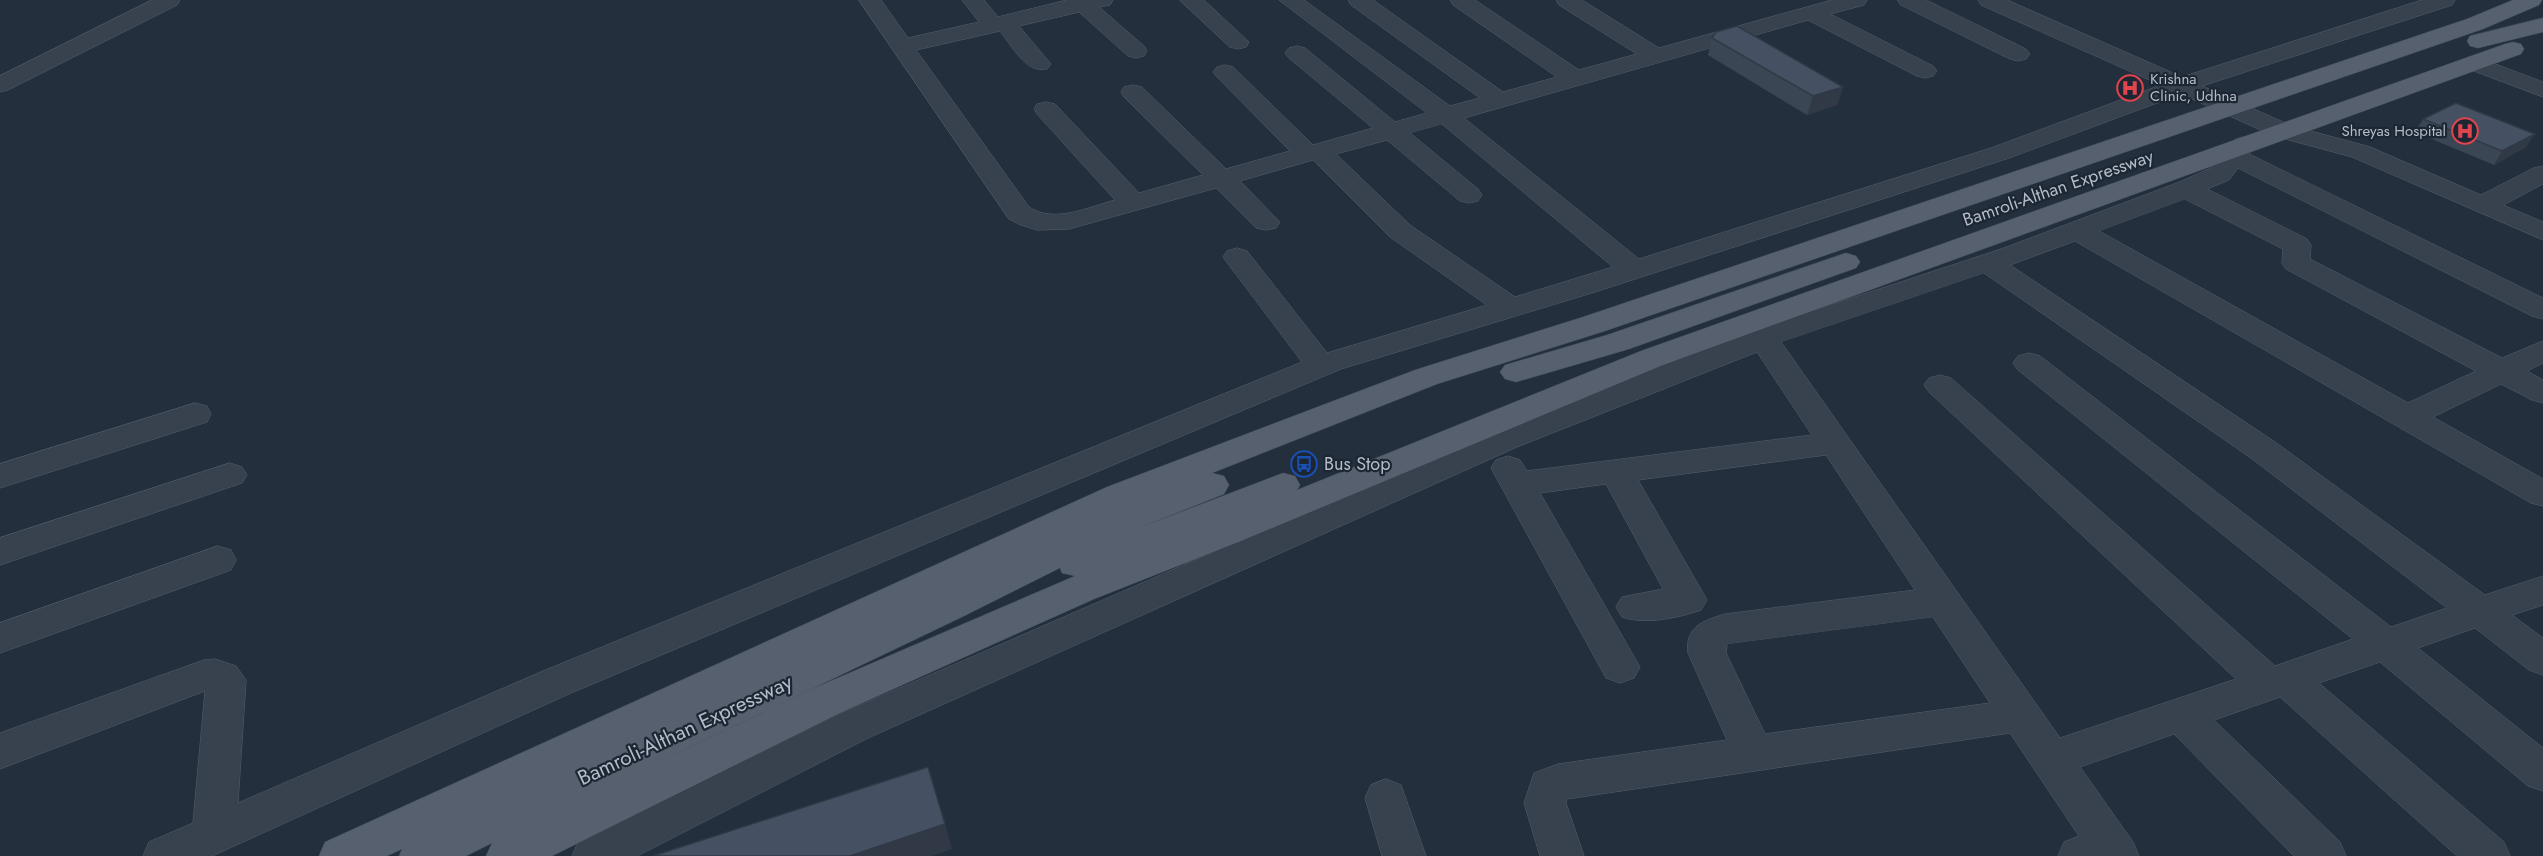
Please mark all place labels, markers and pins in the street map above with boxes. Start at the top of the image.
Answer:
place label: Krishna Clinic, Udhna [2150,68,2237,107]
hospital icon: Krishna Clinic, Udhna [2115,73,2145,103]
hospital icon: Shreyas Hospital [2450,116,2480,146]
place label: Shreyas Hospital [2341,120,2446,142]
bus stop icon: Bus Stop [1289,449,1319,479]
place label: Bus Stop [1324,451,1390,477]

